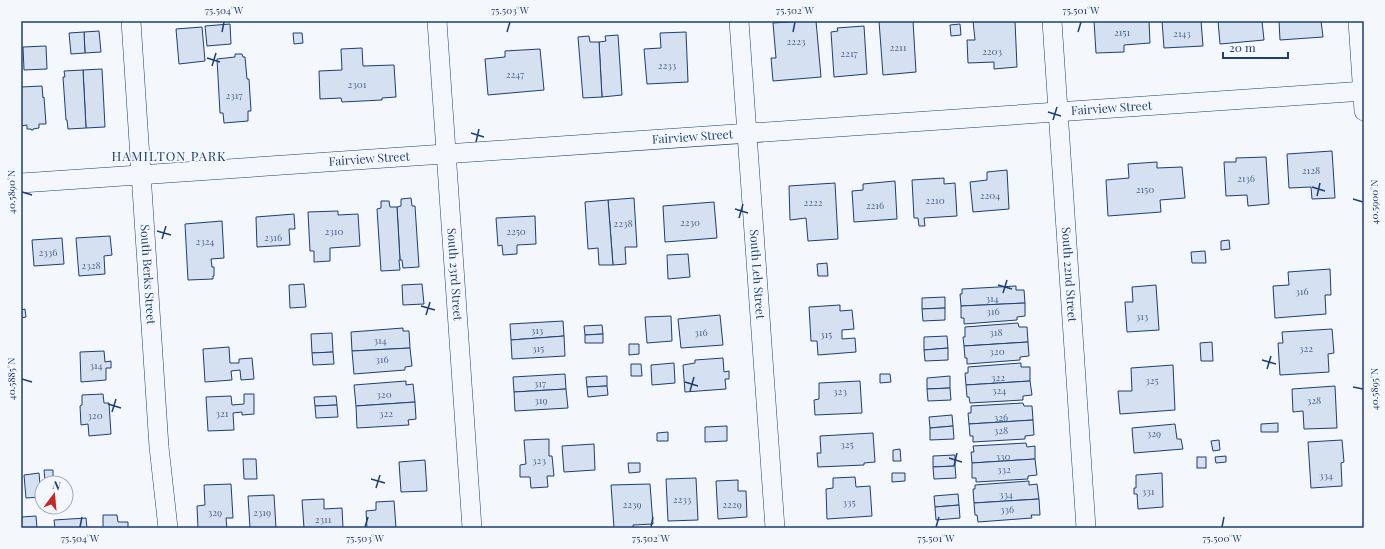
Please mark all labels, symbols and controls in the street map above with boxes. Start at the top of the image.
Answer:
text: 75.504°W [205,3,244,17]
text: 75.503°W [491,3,530,17]
text: 75.502°W [776,3,815,17]
text: 75.501°W [1063,3,1100,17]
house number: 2151 [1114,25,1130,39]
house number: 2143 [1173,26,1191,40]
house number: 2223 [787,34,806,48]
scale bar [1223,34,1288,60]
text: 20 m [1229,39,1256,55]
house number: 2211 [890,40,907,54]
house number: 2203 [982,44,1003,58]
house number: 2217 [840,46,858,60]
house number: 2233 [658,58,677,72]
house number: 2247 [506,67,524,81]
house number: 2301 [348,77,367,91]
house number: 2317 [225,88,243,102]
street label: Fairview Street [1070,96,1153,118]
street label: Fairview Street [651,125,734,147]
district label: HAMILTON PARK [111,147,227,164]
street label: Fairview Street [328,147,411,169]
house number: 2128 [1302,163,1320,177]
text: 40.5890°N [4,170,18,214]
house number: 2136 [1237,171,1255,185]
text: 40.5900°N [1367,180,1381,224]
house number: 2150 [1136,182,1154,196]
house number: 2204 [980,188,1000,202]
house number: 2210 [925,193,945,207]
house number: 2222 [803,195,823,209]
house number: 2216 [866,198,884,212]
house number: 2230 [680,215,700,229]
house number: 2238 [613,216,633,230]
street label: South Berks Street [137,224,160,326]
house number: 2310 [325,224,344,238]
house number: 2250 [506,224,526,238]
street label: South 22nd Street [1059,226,1081,323]
street label: South 23rd Street [444,227,467,322]
street label: South Leh Street [747,229,769,320]
house number: 2316 [264,230,282,244]
house number: 2324 [195,234,215,248]
house number: 2336 [39,245,57,259]
house number: 2328 [81,258,101,272]
house number: 316 [1295,284,1309,298]
house number: 314 [985,291,999,305]
house number: 316 [986,304,1000,318]
house number: 313 [1136,309,1149,323]
house number: 313 [531,323,544,337]
house number: 316 [694,325,708,339]
house number: 318 [989,325,1003,339]
house number: 315 [820,327,832,341]
house number: 314 [373,333,387,347]
house number: 315 [532,341,544,355]
house number: 322 [1299,341,1313,355]
house number: 320 [989,344,1005,358]
house number: 316 [375,352,389,366]
text: 40.5885°N [4,358,18,400]
house number: 314 [89,358,103,372]
text: 40.5895°N [1367,368,1381,410]
house number: 322 [991,370,1005,384]
house number: 325 [1145,373,1159,387]
house number: 317 [534,376,546,390]
house number: 324 [992,383,1006,397]
house number: 323 [833,384,847,398]
house number: 320 [376,387,392,401]
house number: 319 [534,393,548,407]
house number: 328 [1307,393,1321,407]
house number: 321 [216,406,229,420]
house number: 322 [379,406,393,420]
house number: 320 [87,408,103,422]
house number: 326 [994,410,1008,424]
house number: 328 [994,423,1008,437]
house number: 329 [1147,426,1161,440]
house number: 325 [840,437,854,451]
house number: 330 [995,449,1011,463]
house number: 323 [532,453,546,467]
house number: 332 [997,462,1011,476]
house number: 334 [1319,468,1333,482]
north arrow [34,475,74,515]
text: N [51,477,63,493]
house number: 331 [1142,484,1155,498]
house number: 334 [999,487,1013,501]
house number: 2233 [673,492,692,506]
house number: 335 [842,495,856,509]
house number: 2239 [622,497,642,511]
house number: 2229 [722,497,742,511]
house number: 336 [1000,502,1014,516]
house number: 329 [208,505,222,519]
house number: 2319 [253,505,271,519]
house number: 2311 [315,512,332,526]
text: 75.504°W [61,531,100,545]
text: 75.503°W [346,531,385,545]
text: 75.502°W [632,531,671,545]
text: 75.501°W [918,531,955,545]
text: 75.500°W [1203,531,1242,545]

